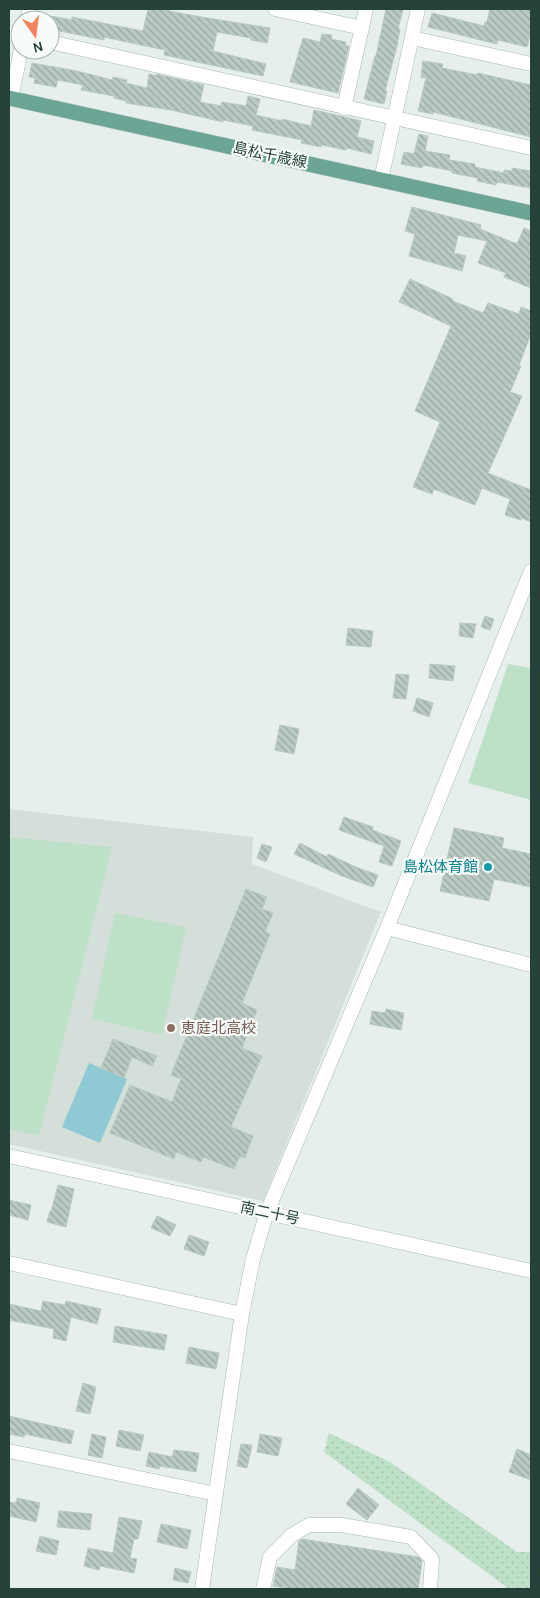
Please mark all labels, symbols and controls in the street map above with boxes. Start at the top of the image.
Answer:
north arrow [10,10,60,60]
text: N [31,38,45,57]
street label: 島松千歳線 [231,138,309,172]
place label: 島松体育館 [403,858,478,876]
marker: 島松体育館 [482,861,494,873]
place label: 恵庭北高校 [181,1019,256,1037]
marker: 恵庭北高校 [165,1022,177,1034]
street label: 南二十号 [239,1198,301,1228]

